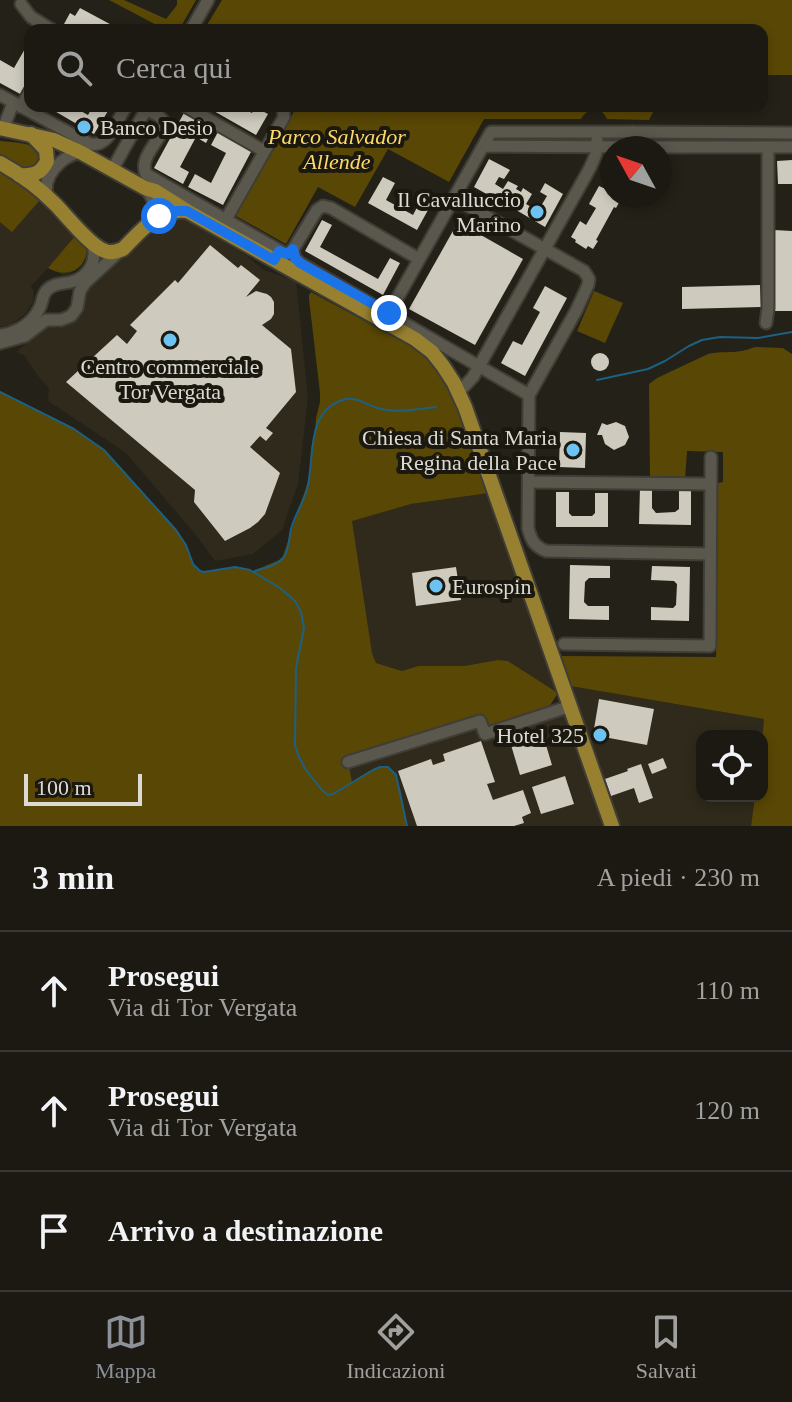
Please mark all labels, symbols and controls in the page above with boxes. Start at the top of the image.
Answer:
search box [24,24,768,112]
icon: search [52,46,96,90]
text: Cerca qui [116,51,232,84]
place label: Banco Desio [100,115,213,140]
marker: Banco Desio [75,118,93,136]
park label: Parco Salvador Allende [267,124,406,174]
north arrow [600,136,672,208]
place label: Il Cavalluccio Marino [397,187,521,237]
route start [141,198,177,234]
marker: Il Cavalluccio Marino [528,203,546,221]
route end [371,295,407,331]
marker: Centro commerciale Tor Vergata [161,331,179,349]
place label: Centro commerciale Tor Vergata [81,354,259,404]
place label: Chiesa di Santa Maria Regina della Pace [362,425,557,475]
marker: Chiesa di Santa Maria Regina della Pace [564,441,582,459]
place label: Eurospin [452,574,531,599]
marker: Eurospin [427,577,445,595]
place label: Hotel 325 [497,723,584,748]
marker: Hotel 325 [591,726,609,744]
map controls [696,730,768,802]
button: locate [696,730,768,802]
scale bar [24,770,142,806]
text: 100 m [36,775,92,800]
text: 3 min [32,859,114,896]
text: A piedi · 230 m [597,863,760,892]
text: Prosegui [108,959,219,992]
icon: ahead [32,969,76,1013]
text: 110 m [695,976,760,1005]
text: Via di Tor Vergata [108,993,297,1022]
text: Prosegui [108,1079,219,1112]
icon: ahead [32,1089,76,1133]
text: 120 m [694,1096,760,1125]
text: Via di Tor Vergata [108,1113,297,1142]
icon: arrive [32,1209,76,1253]
text: Arrivo a destinazione [108,1214,383,1247]
tab: Mappa [95,1310,156,1384]
tab: Indicazioni [346,1310,445,1384]
tab: Salvati [636,1310,697,1384]

